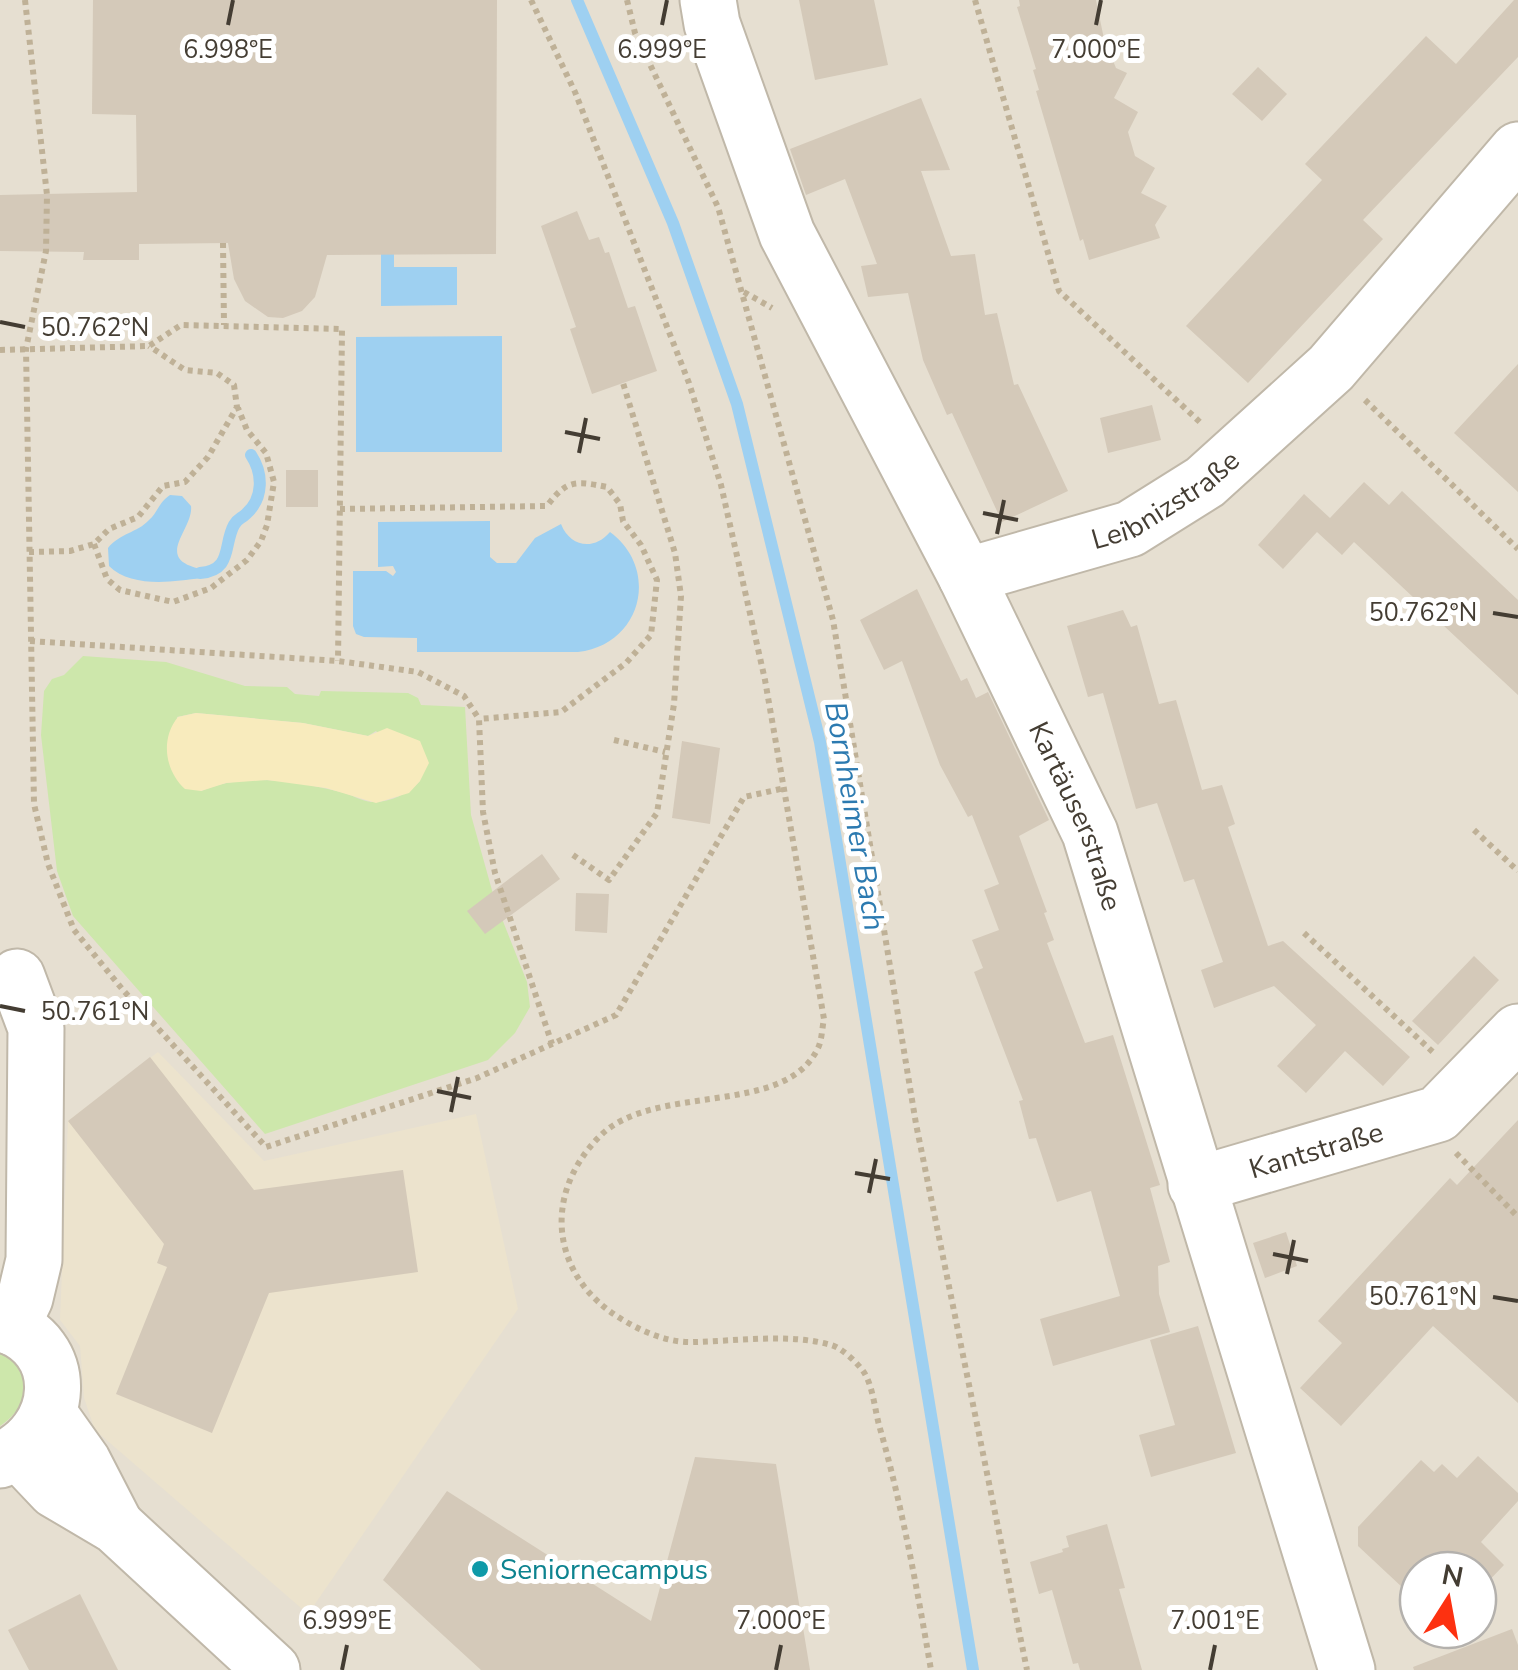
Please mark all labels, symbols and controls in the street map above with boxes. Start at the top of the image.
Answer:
text: 6.998°E [183,33,273,67]
text: 6.999°E [617,33,707,67]
text: 7.000°E [1051,33,1141,67]
text: 50.762°N [41,311,149,345]
street label: Leibnizstraße [1087,442,1248,559]
text: 50.762°N [1369,596,1477,630]
water label: Bornheimer Bach [814,698,895,934]
street label: Kartäuserstraße [1019,716,1131,916]
text: 50.761°N [41,995,149,1029]
street label: Kantstraße [1245,1113,1388,1188]
text: 50.761°N [1369,1280,1477,1314]
north arrow [1398,1550,1498,1650]
place label: Seniornecampus [500,1551,708,1589]
text: N [1439,1556,1466,1597]
marker: Seniornecampus [469,1558,491,1580]
text: 6.999°E [302,1604,392,1638]
text: 7.000°E [736,1604,826,1638]
text: 7.001°E [1170,1604,1260,1638]

